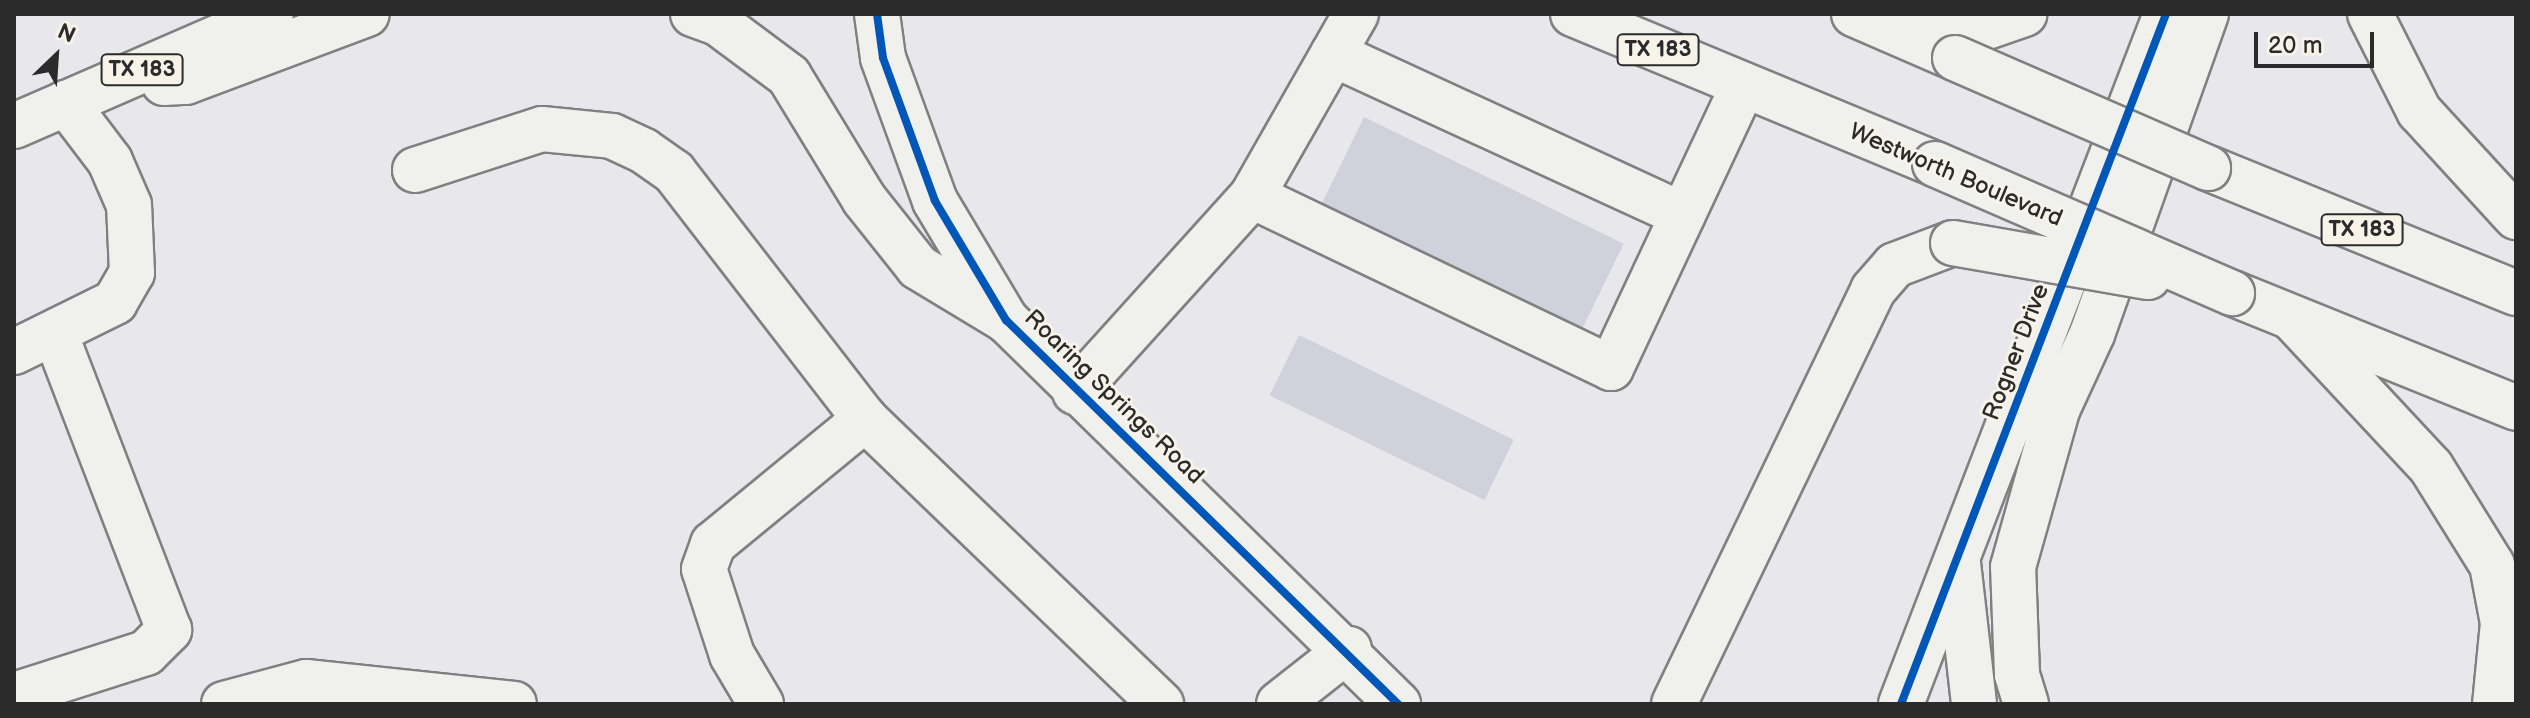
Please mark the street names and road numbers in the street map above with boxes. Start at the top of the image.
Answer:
road number: TX 183 [1616,32,1700,68]
road number: TX 183 [100,52,184,88]
street label: Westworth Boulevard [1845,117,2067,233]
road number: TX 183 [2320,212,2404,248]
street label: Rogner Drive [1977,280,2055,424]
street label: Roaring Springs Road [1018,304,1210,490]

